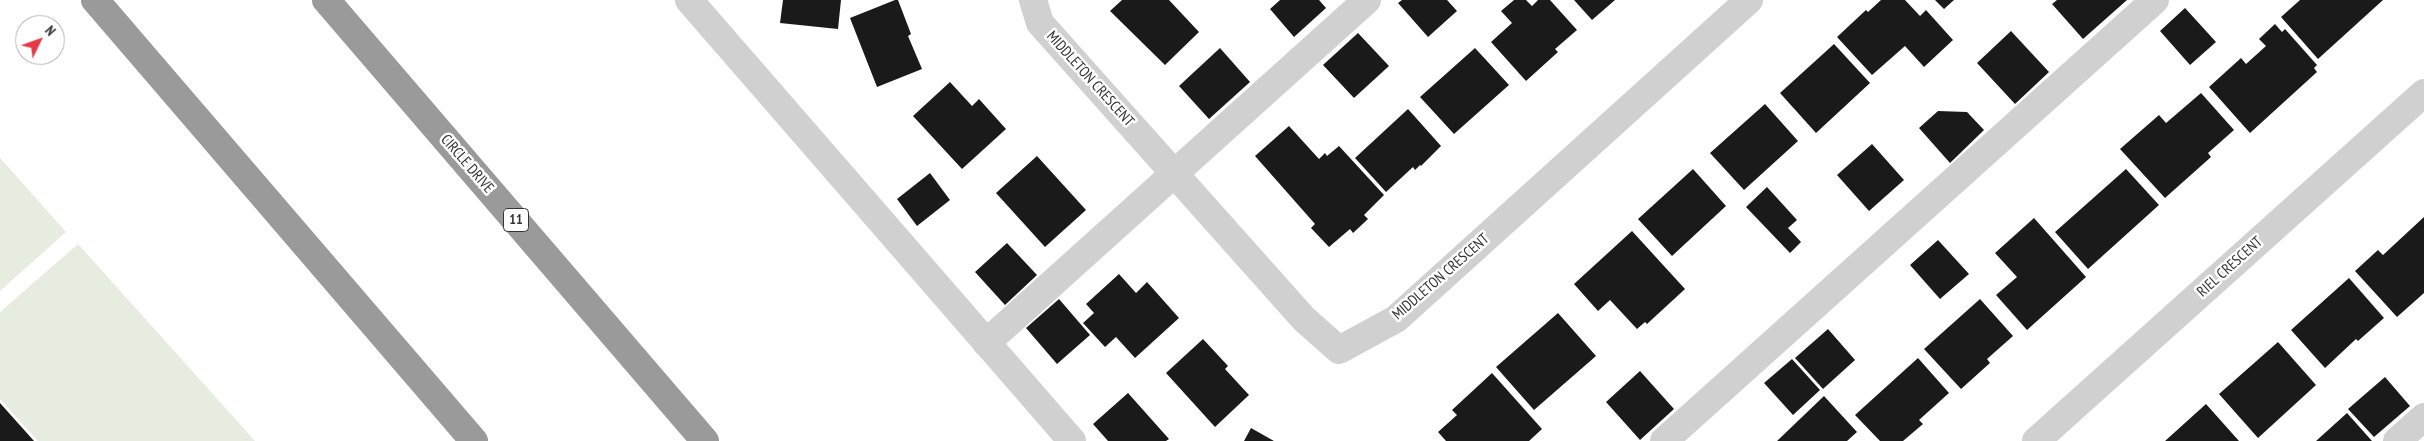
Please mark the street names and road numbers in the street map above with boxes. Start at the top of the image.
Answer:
street label: MIDDLETON CRESCENT [1042,28,1138,130]
street label: CIRCLE DRIVE [437,131,497,197]
road number: 11 [504,208,528,232]
street label: MIDDLETON CRESCENT [1389,230,1493,324]
street label: RIEL CRESCENT [2194,233,2266,301]

